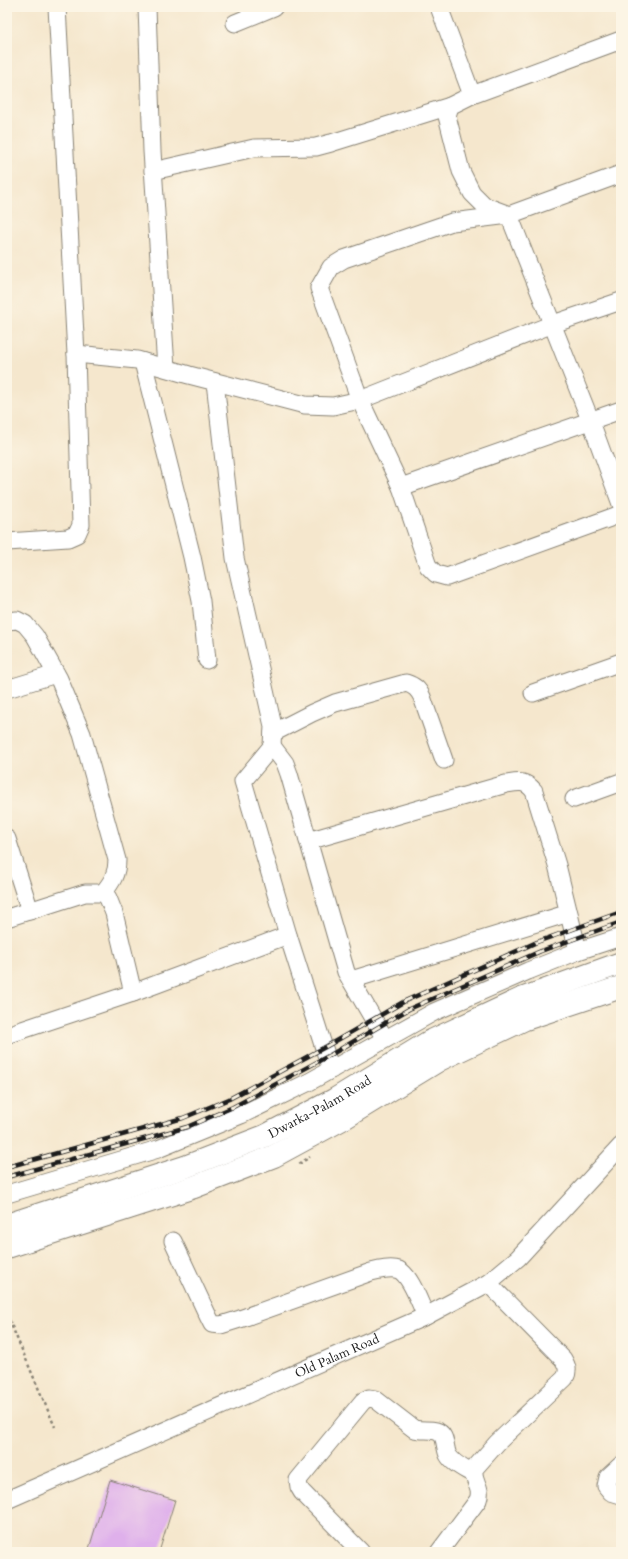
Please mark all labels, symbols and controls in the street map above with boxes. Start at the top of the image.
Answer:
street label: Dwarka-Palam Road [265,1071,375,1143]
street label: Old Palam Road [292,1330,382,1383]

